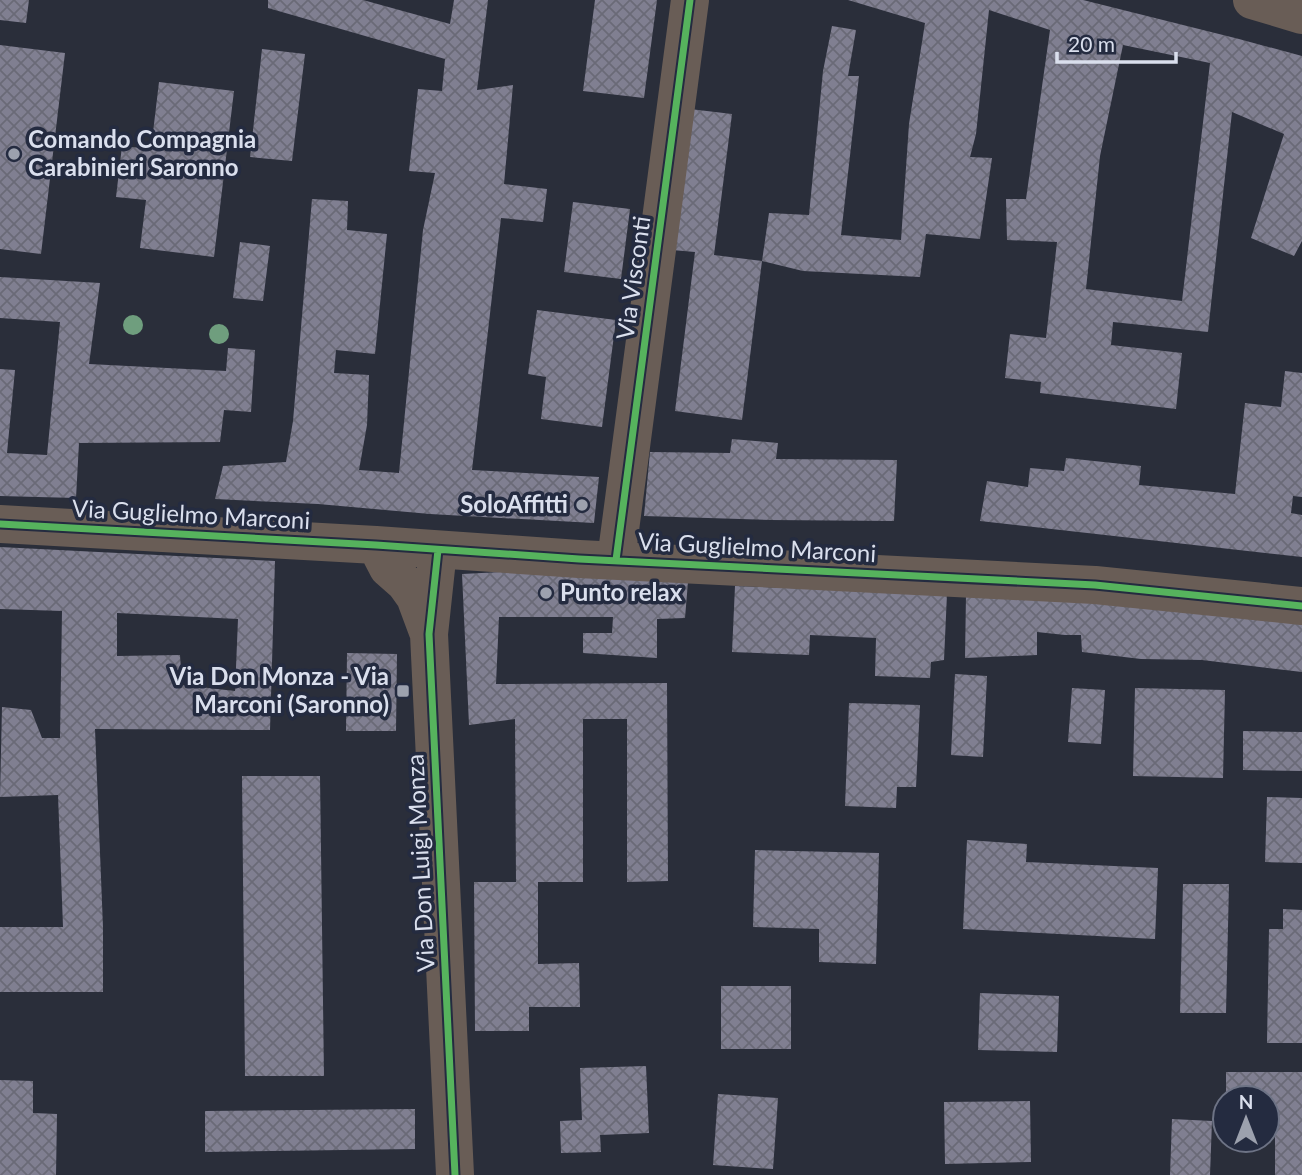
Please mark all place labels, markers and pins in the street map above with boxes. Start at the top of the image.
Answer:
place label: Comando Compagnia Carabinieri Saronno [28,124,256,181]
marker: Comando Compagnia Carabinieri Saronno [6,146,22,162]
place label: SoloAffitti [460,489,568,518]
marker: SoloAffitti [574,497,590,513]
place label: Punto relax [560,577,683,606]
marker: Punto relax [538,585,554,601]
place label: Via Don Monza - Via Marconi (Saronno) [168,661,389,718]
marker: Via Don Monza - Via Marconi (Saronno) [395,683,411,699]

